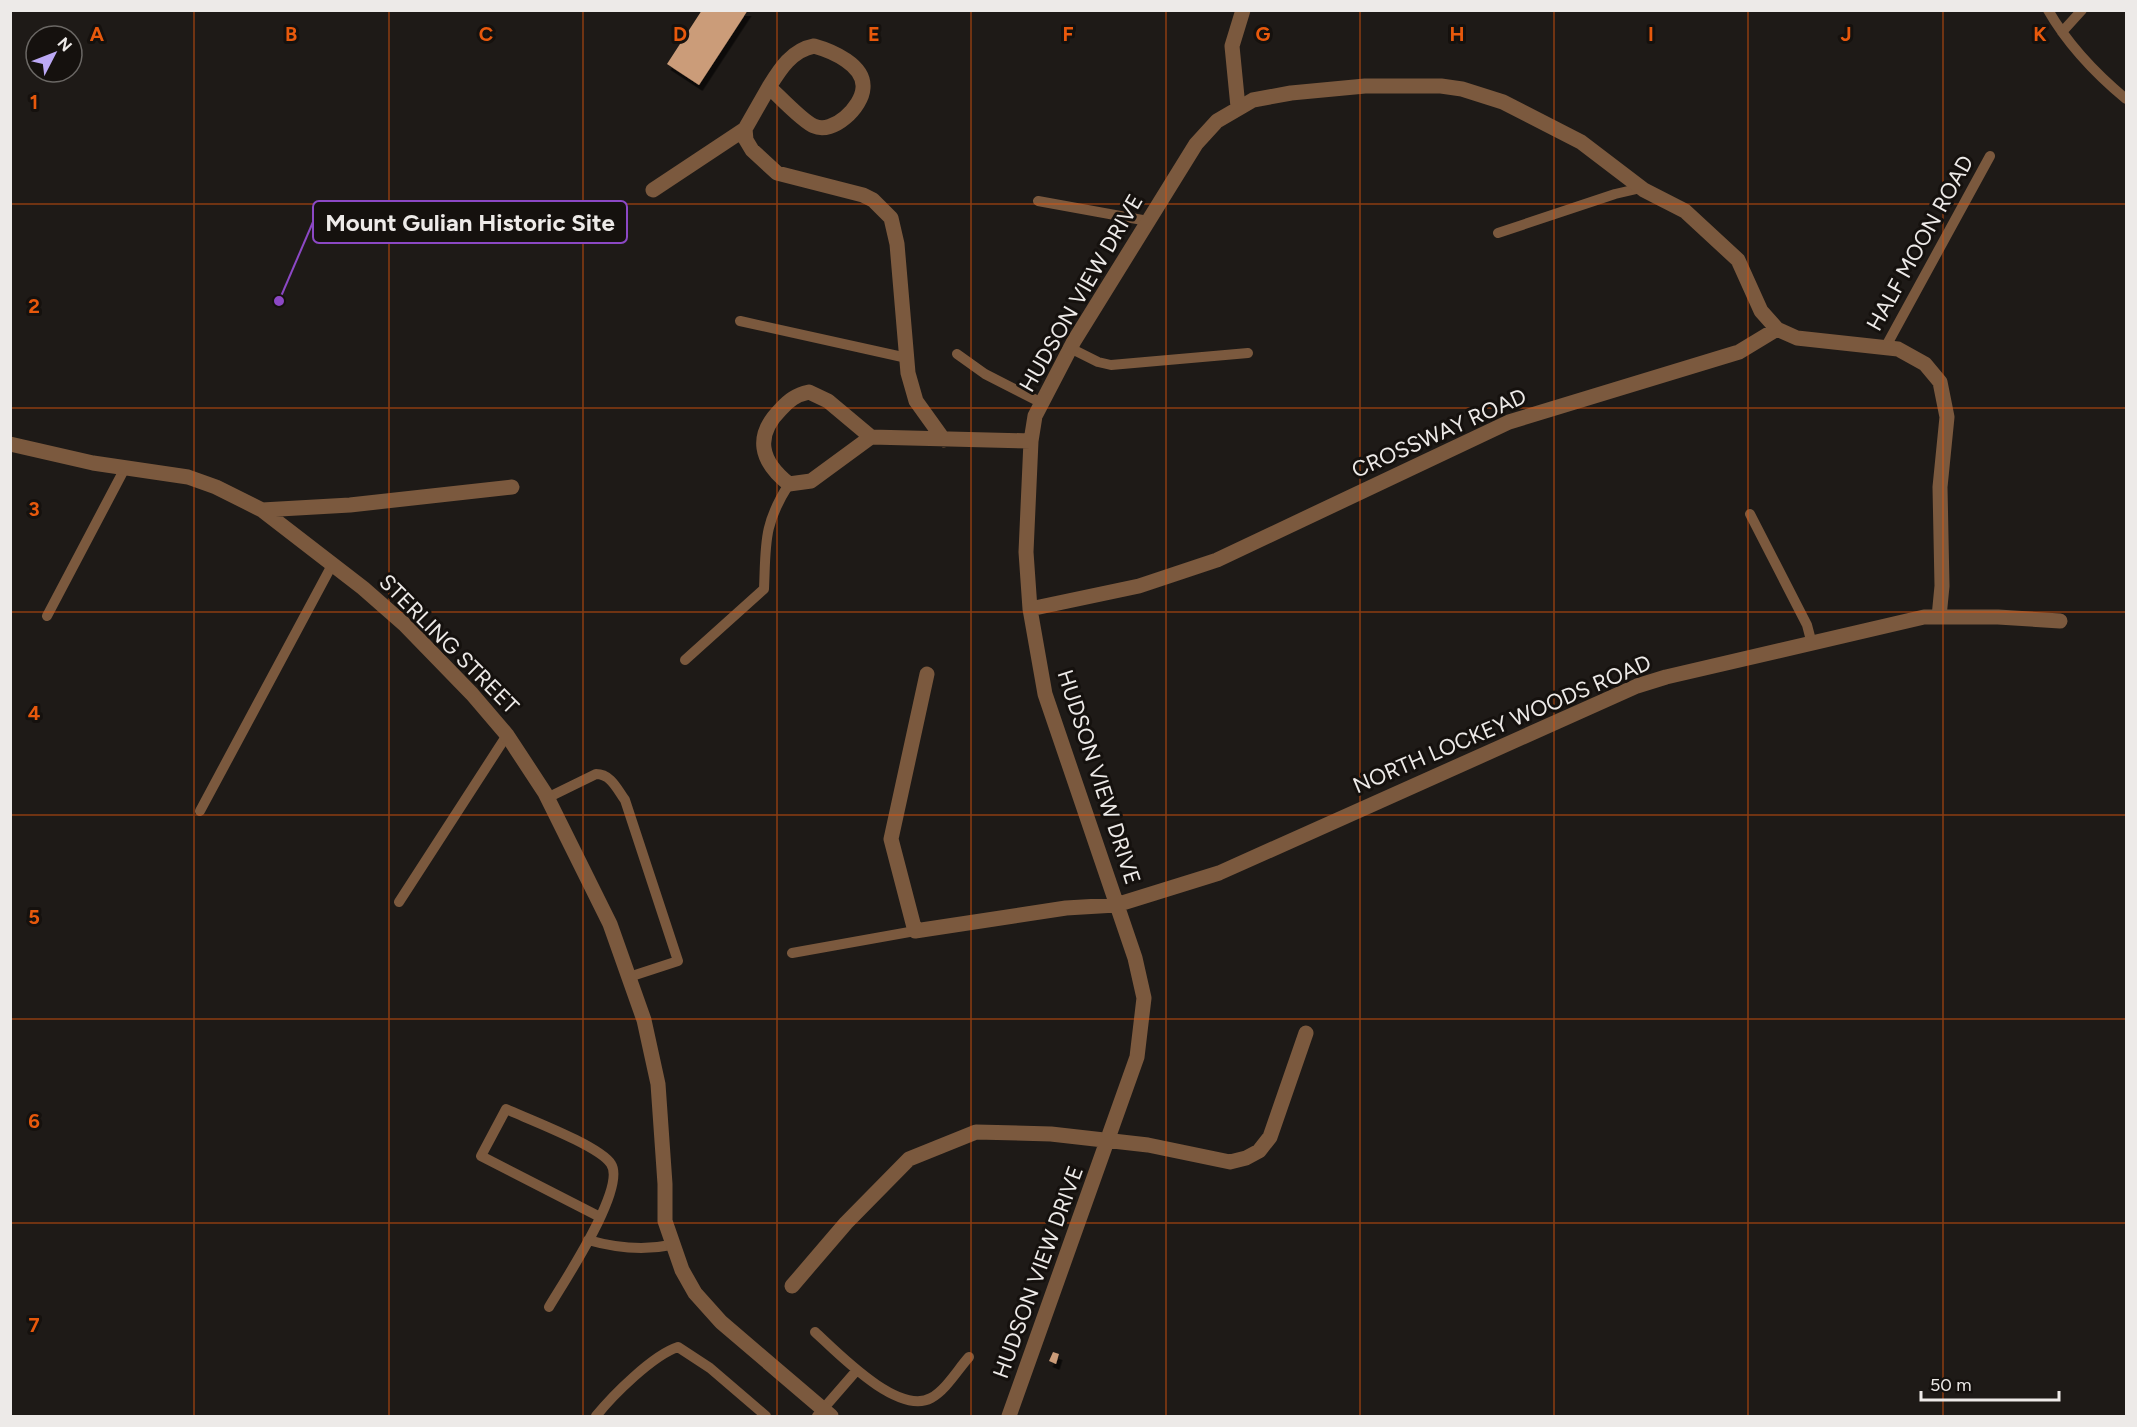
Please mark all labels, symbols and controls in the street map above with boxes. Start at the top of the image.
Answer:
text: A [90,22,105,46]
text: B [285,22,297,46]
text: C [479,22,493,46]
text: D [673,22,687,46]
text: E [868,22,880,46]
text: F [1062,22,1074,46]
text: G [1256,22,1271,46]
text: H [1450,22,1465,46]
text: I [1648,22,1654,46]
text: J [1840,22,1852,46]
text: K [2033,22,2047,46]
north arrow [24,24,84,84]
text: N [54,33,76,55]
text: 1 [30,90,38,114]
street label: HALF MOON ROAD [1861,151,1979,335]
street label: HUDSON VIEW DRIVE [1013,189,1149,397]
callout: Mount Gulian Historic Site [313,201,627,243]
text: Mount Gulian Historic Site [325,208,615,237]
text: 2 [28,294,40,318]
street label: CROSSWAY ROAD [1347,382,1531,484]
text: 3 [28,497,40,521]
street label: STERLING STREET [373,568,525,720]
street label: NORTH LOCKEY WOODS ROAD [1349,649,1655,799]
street label: HUDSON VIEW DRIVE [1052,666,1146,888]
text: 4 [28,701,41,725]
text: 5 [28,905,40,929]
text: 6 [28,1109,40,1133]
street label: HUDSON VIEW DRIVE [987,1162,1089,1382]
text: 7 [28,1313,40,1337]
scale bar [1921,1364,2059,1402]
text: 50 m [1930,1374,1972,1396]

